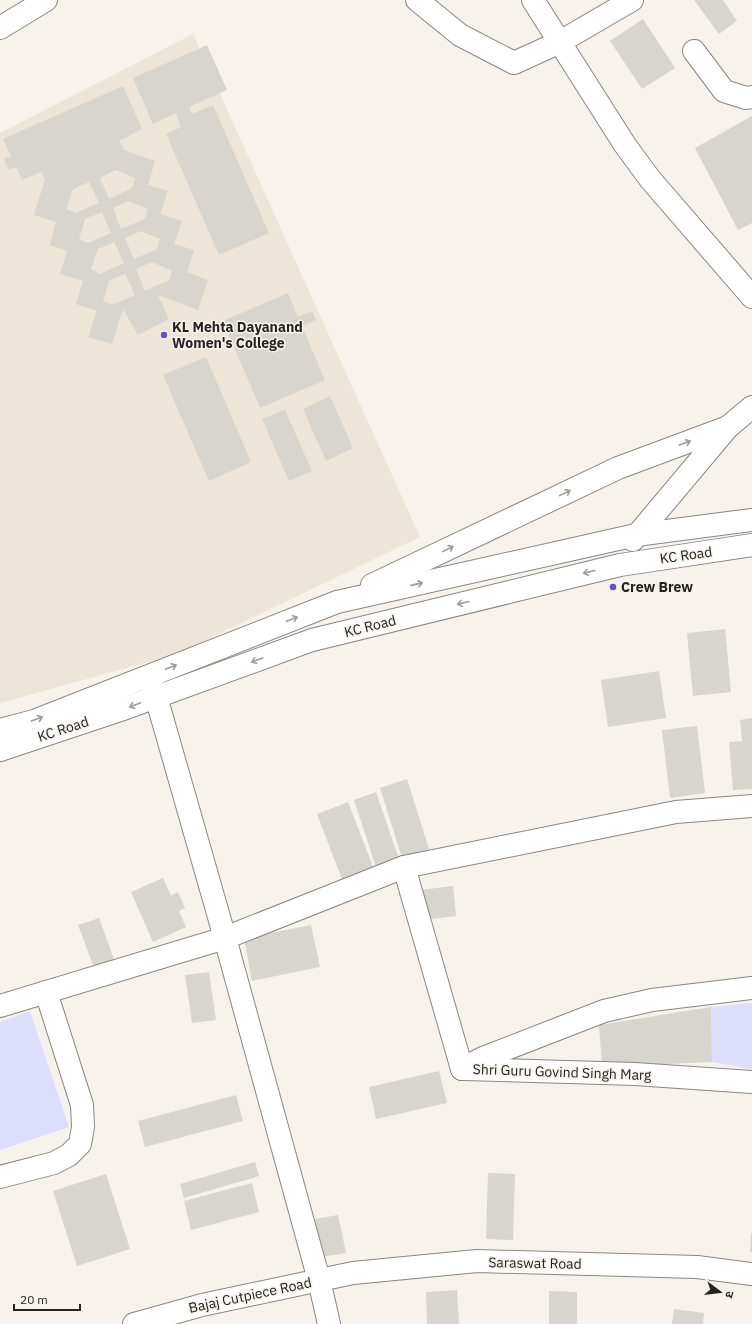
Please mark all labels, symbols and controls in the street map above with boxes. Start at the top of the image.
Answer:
place label: KL Mehta Dayanand Women's College [172,318,303,352]
marker: KL Mehta Dayanand Women's College [159,330,169,340]
one-way arrow [678,439,691,446]
one-way arrow [559,489,571,496]
street label: KC Road [659,542,713,568]
one-way arrow [441,545,453,552]
one-way arrow [583,569,596,576]
place label: Crew Brew [621,578,693,596]
one-way arrow [410,580,423,587]
marker: Crew Brew [608,582,618,592]
one-way arrow [457,600,470,607]
street label: KC Road [342,611,398,641]
one-way arrow [286,615,298,623]
one-way arrow [251,657,264,664]
one-way arrow [165,662,177,670]
one-way arrow [130,701,142,709]
street label: KC Road [35,712,91,746]
one-way arrow [31,715,43,723]
street label: Shri Guru Govind Singh Marg [472,1060,652,1084]
street label: Saraswat Road [488,1253,582,1273]
north arrow [700,1272,740,1312]
street label: Bajaj Cutpiece Road [187,1273,313,1317]
scale bar [14,1286,80,1312]
text: उ [722,1290,737,1300]
text: 20 m [20,1292,48,1307]

